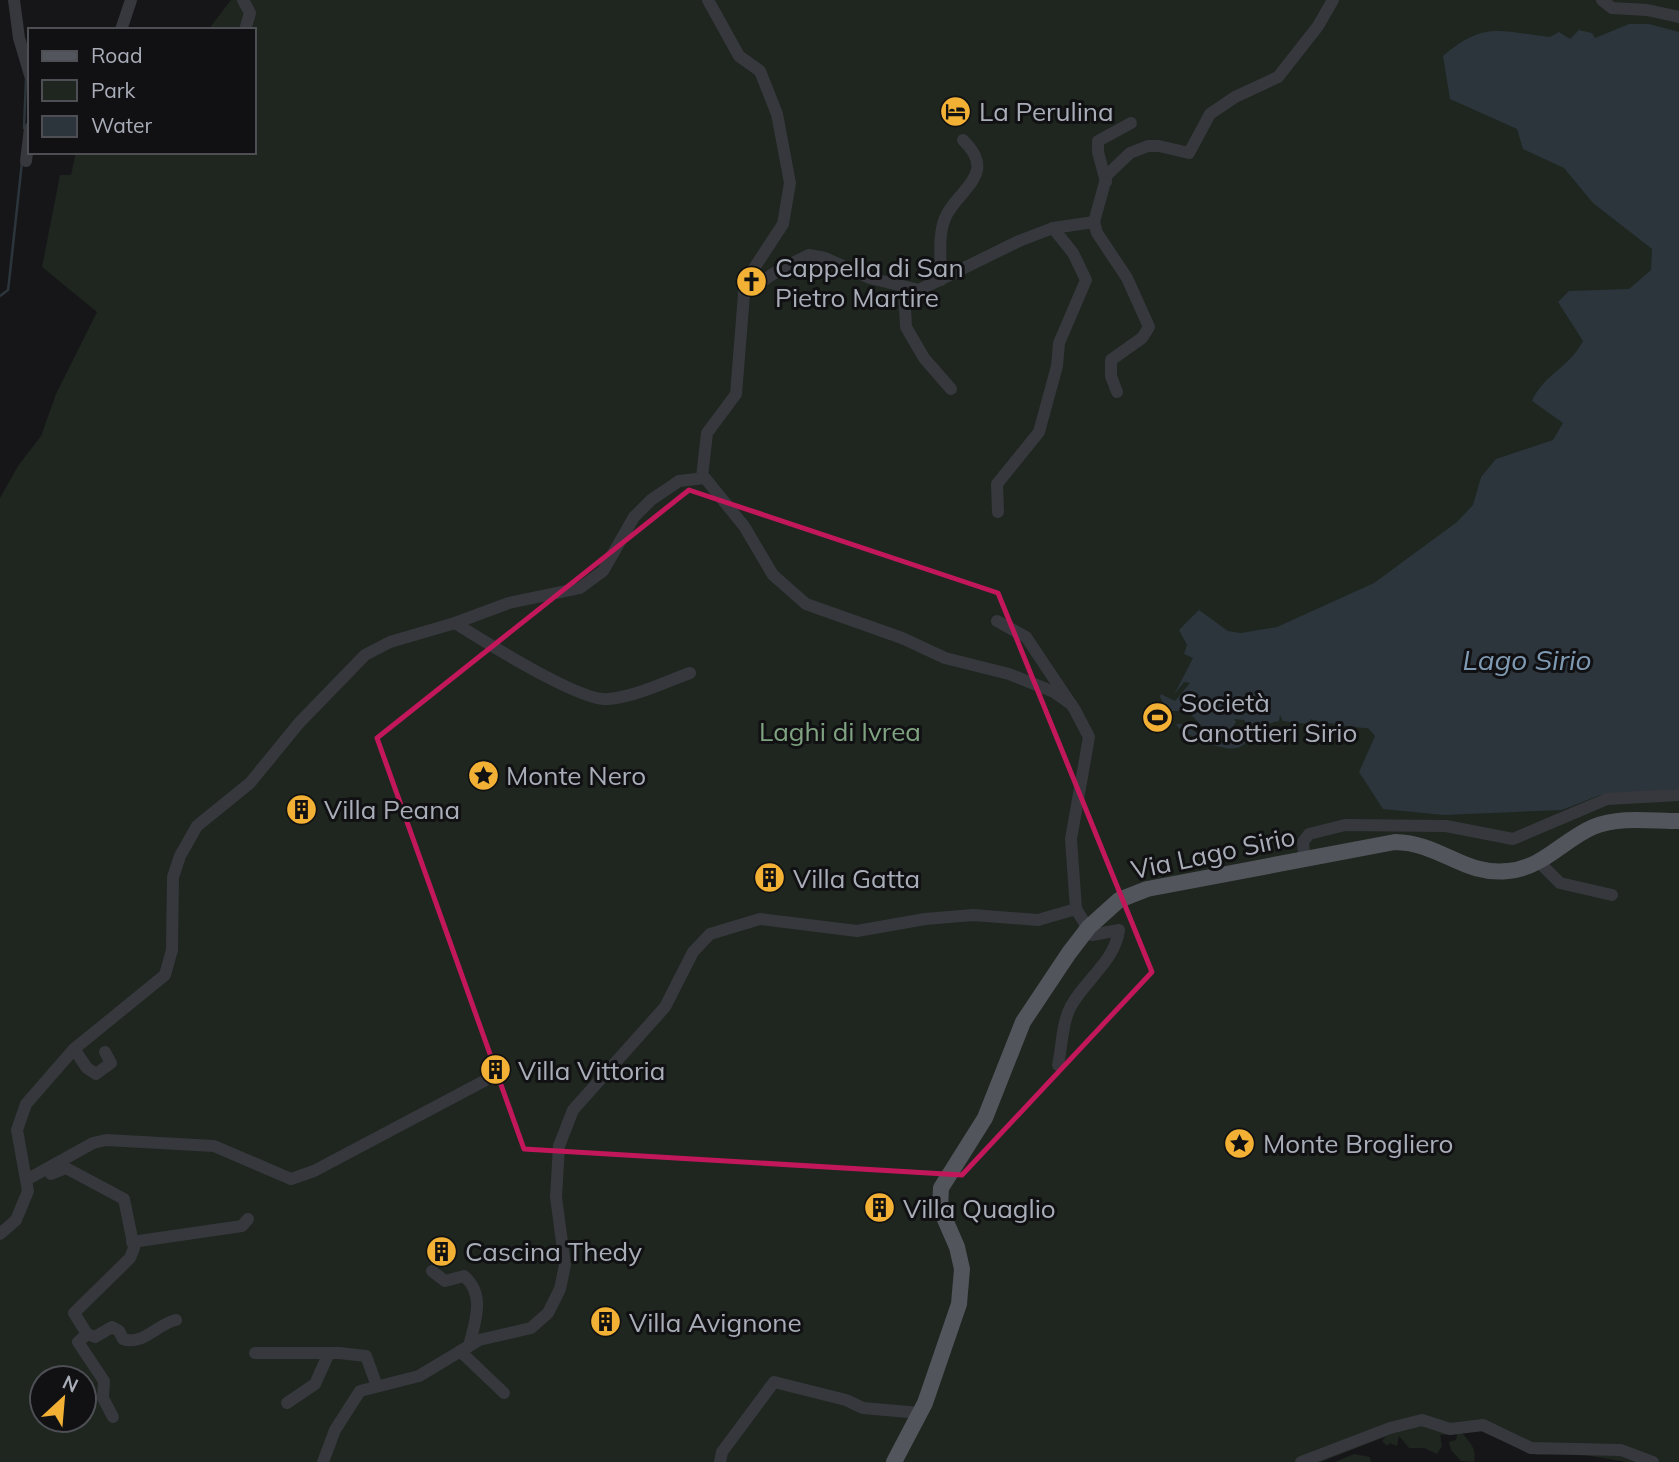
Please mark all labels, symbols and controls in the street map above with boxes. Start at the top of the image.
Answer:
legend [28,28,256,154]
text: Road [91,42,142,68]
text: Park [91,77,135,103]
hotel icon: La Perulina [939,94,973,128]
place label: La Perulina [979,95,1114,128]
text: Water [91,112,152,138]
place label: Cappella di San Pietro Martire [775,251,964,314]
church icon: Cappella di San Pietro Martire [735,265,769,299]
water label: Lago Sirio [1462,642,1592,677]
place label: Società Canottieri Sirio [1181,686,1357,749]
sports icon: Società Canottieri Sirio [1141,700,1175,734]
park label: Laghi di Ivrea [759,715,921,748]
place icon: Monte Nero [466,758,500,792]
place label: Monte Nero [506,759,646,792]
building icon: Villa Peana [284,792,318,826]
place label: Villa Peana [324,793,460,826]
street label: Via Lago Sirio [1128,820,1298,886]
building icon: Villa Gatta [753,861,787,895]
place label: Villa Gatta [793,862,920,895]
building icon: Villa Vittoria [478,1053,512,1087]
place label: Villa Vittoria [518,1054,665,1087]
place icon: Monte Brogliero [1223,1126,1257,1160]
place label: Monte Brogliero [1263,1127,1453,1160]
building icon: Villa Quaglio [863,1191,897,1225]
place label: Villa Quaglio [903,1192,1056,1225]
building icon: Cascina Thedy [425,1234,459,1268]
place label: Cascina Thedy [465,1235,642,1268]
building icon: Villa Avignone [589,1305,623,1339]
place label: Villa Avignone [629,1306,802,1339]
north arrow [28,1364,98,1434]
text: N [59,1370,82,1398]

